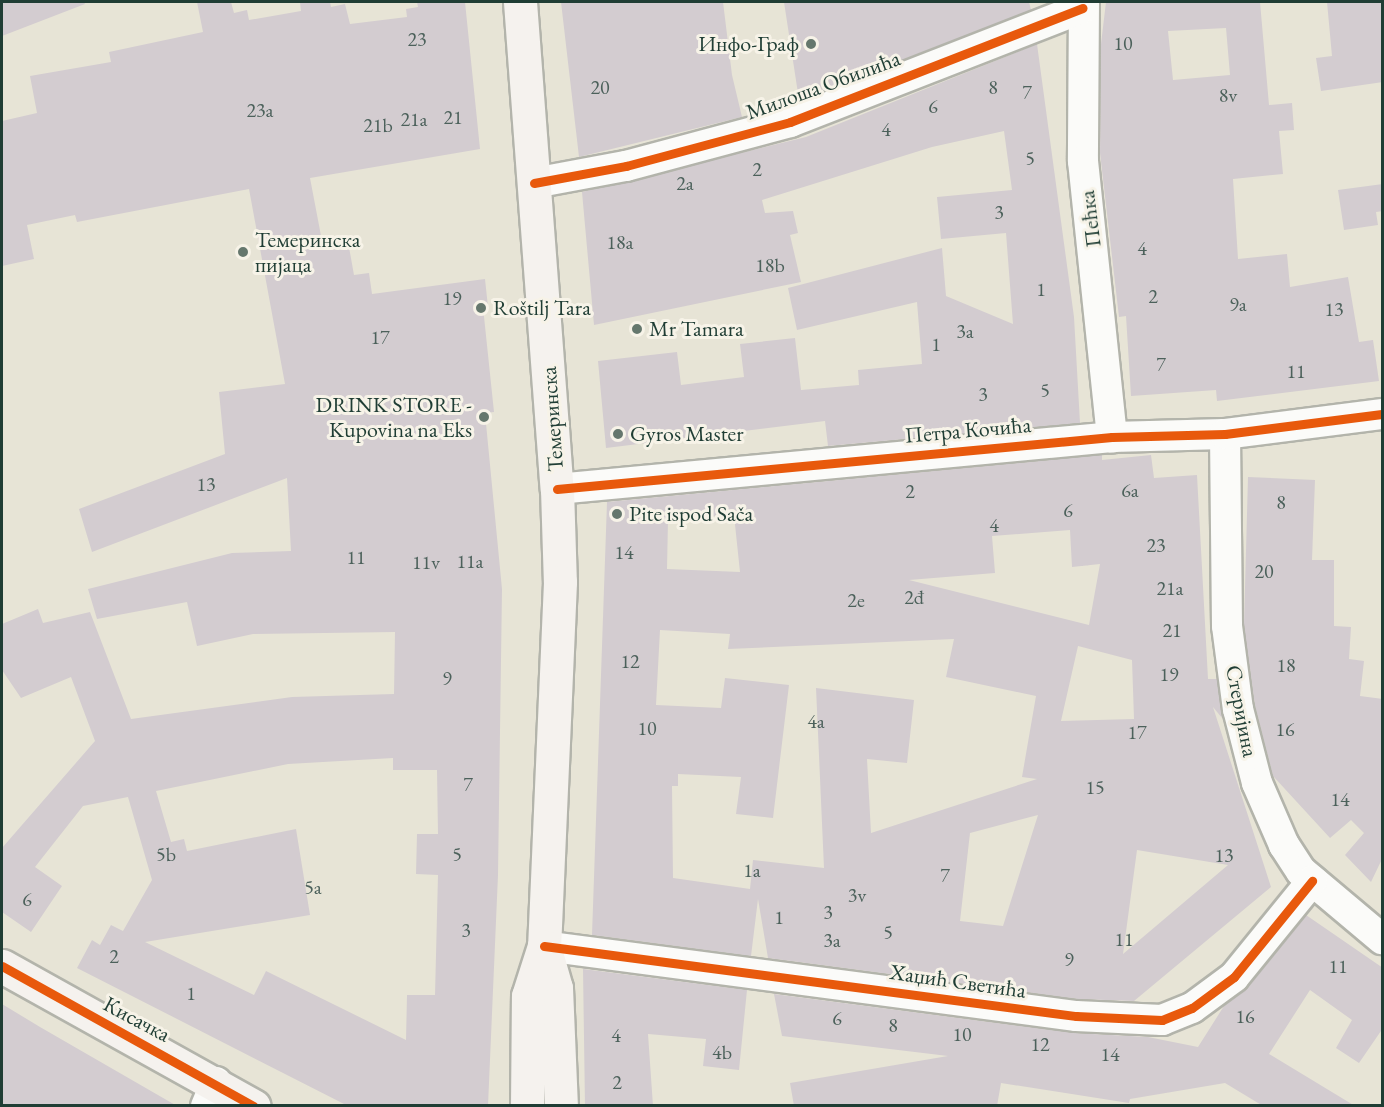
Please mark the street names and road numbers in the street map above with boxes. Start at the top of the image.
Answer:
street label: Милоша Обилића [742,45,904,125]
street label: Пећка [1073,189,1107,249]
street label: Темеринска [535,365,569,473]
street label: Петра Кочића [904,411,1032,449]
street label: Стеријина [1220,663,1264,759]
street label: Хаџић Светића [888,958,1028,1004]
street label: Кисачка [99,990,175,1048]

